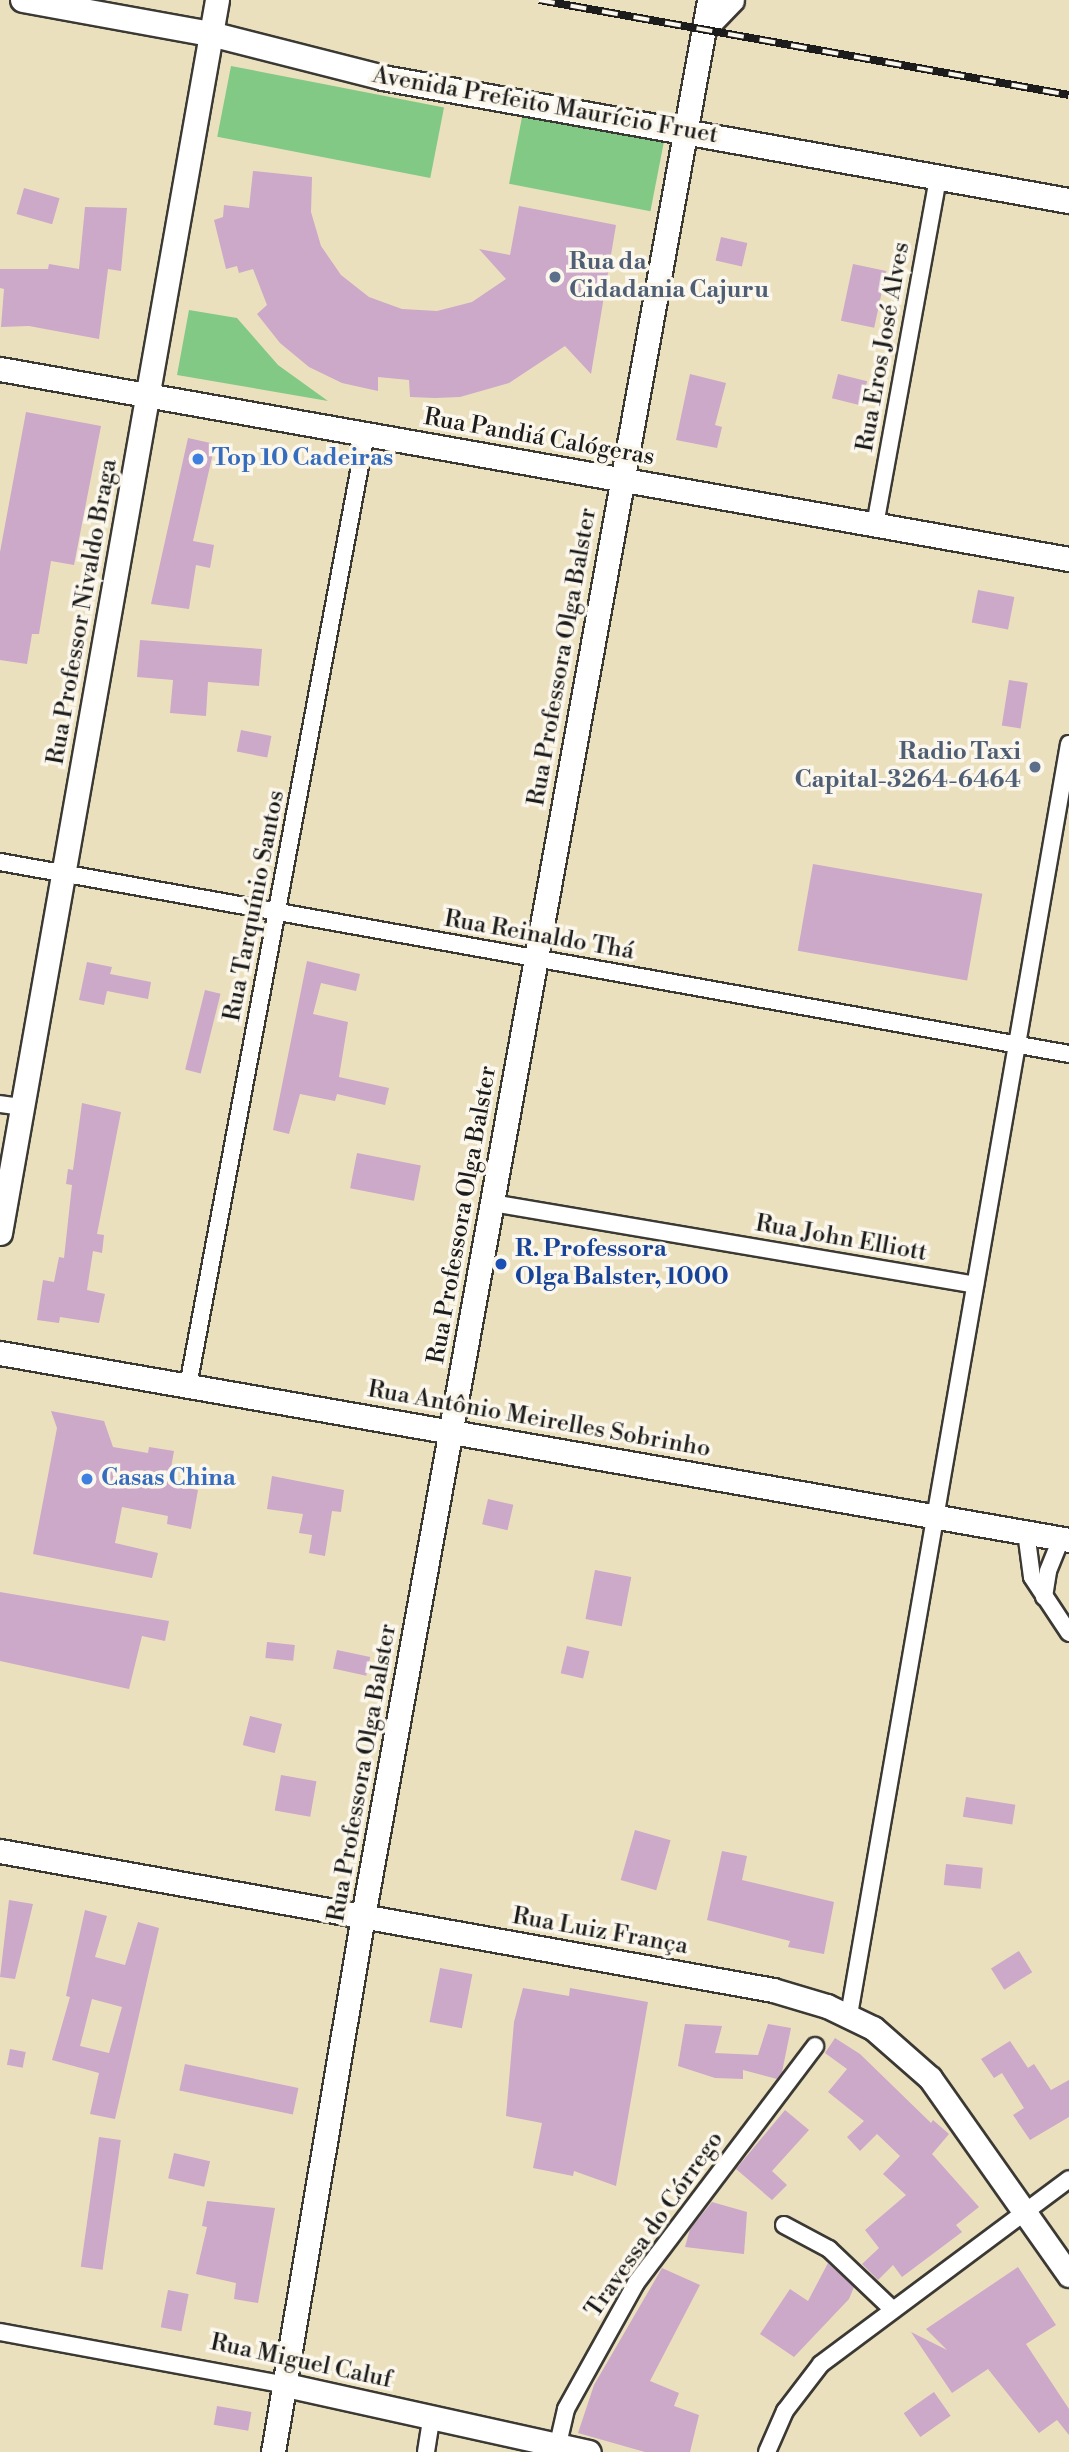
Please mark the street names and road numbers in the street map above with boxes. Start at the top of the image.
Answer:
street label: Avenida Prefeito Maurício Fruet [370,61,720,151]
street label: Rua Eros José Alves [851,240,917,454]
street label: Rua Pandiá Calógeras [421,403,657,473]
street label: Rua Professor Nivaldo Braga [42,457,124,767]
street label: Rua Professora Olga Balster [523,506,603,808]
street label: Rua Tarquínio Santos [218,788,292,1024]
street label: Rua Reinaldo Thá [442,905,636,967]
street label: Rua Professora Olga Balster [423,1064,503,1366]
street label: Rua John Elliott [753,1210,929,1268]
street label: Rua Antônio Meirelles Sobrinho [365,1376,713,1464]
street label: Rua Professora Olga Balster [323,1622,403,1924]
street label: Rua Luiz França [510,1902,690,1962]
street label: Travessa do Córrego [580,2126,730,2324]
street label: Rua Miguel Caluf [208,2329,394,2395]

